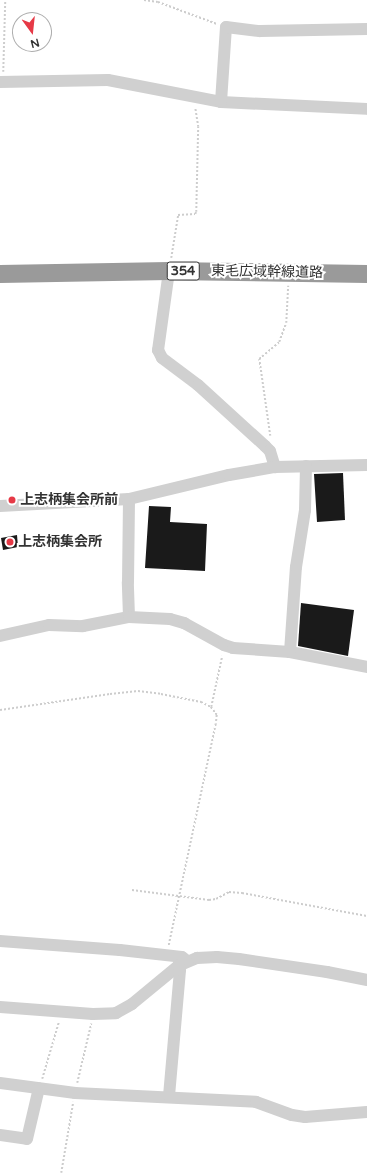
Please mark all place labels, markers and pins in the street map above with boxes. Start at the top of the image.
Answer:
place label: 上志柄集会所前 [20,492,118,508]
marker: 上志柄集会所前 [7,495,17,505]
place label: 上志柄集会所 [18,534,102,550]
marker: 上志柄集会所 [5,537,15,547]

